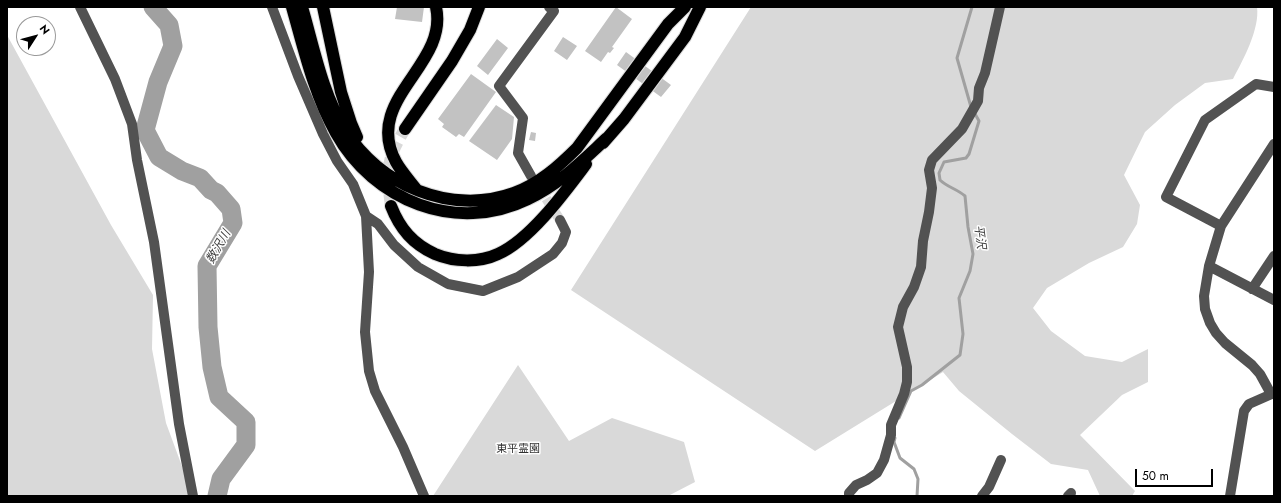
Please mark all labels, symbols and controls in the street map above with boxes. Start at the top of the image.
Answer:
north arrow [16,16,56,56]
text: N [36,21,54,38]
water label: 平沢 [970,224,988,250]
water label: 数沢川 [204,228,234,266]
park label: 東平霊園 [496,442,540,456]
scale bar [1137,461,1215,487]
text: 50 m [1142,467,1169,485]

